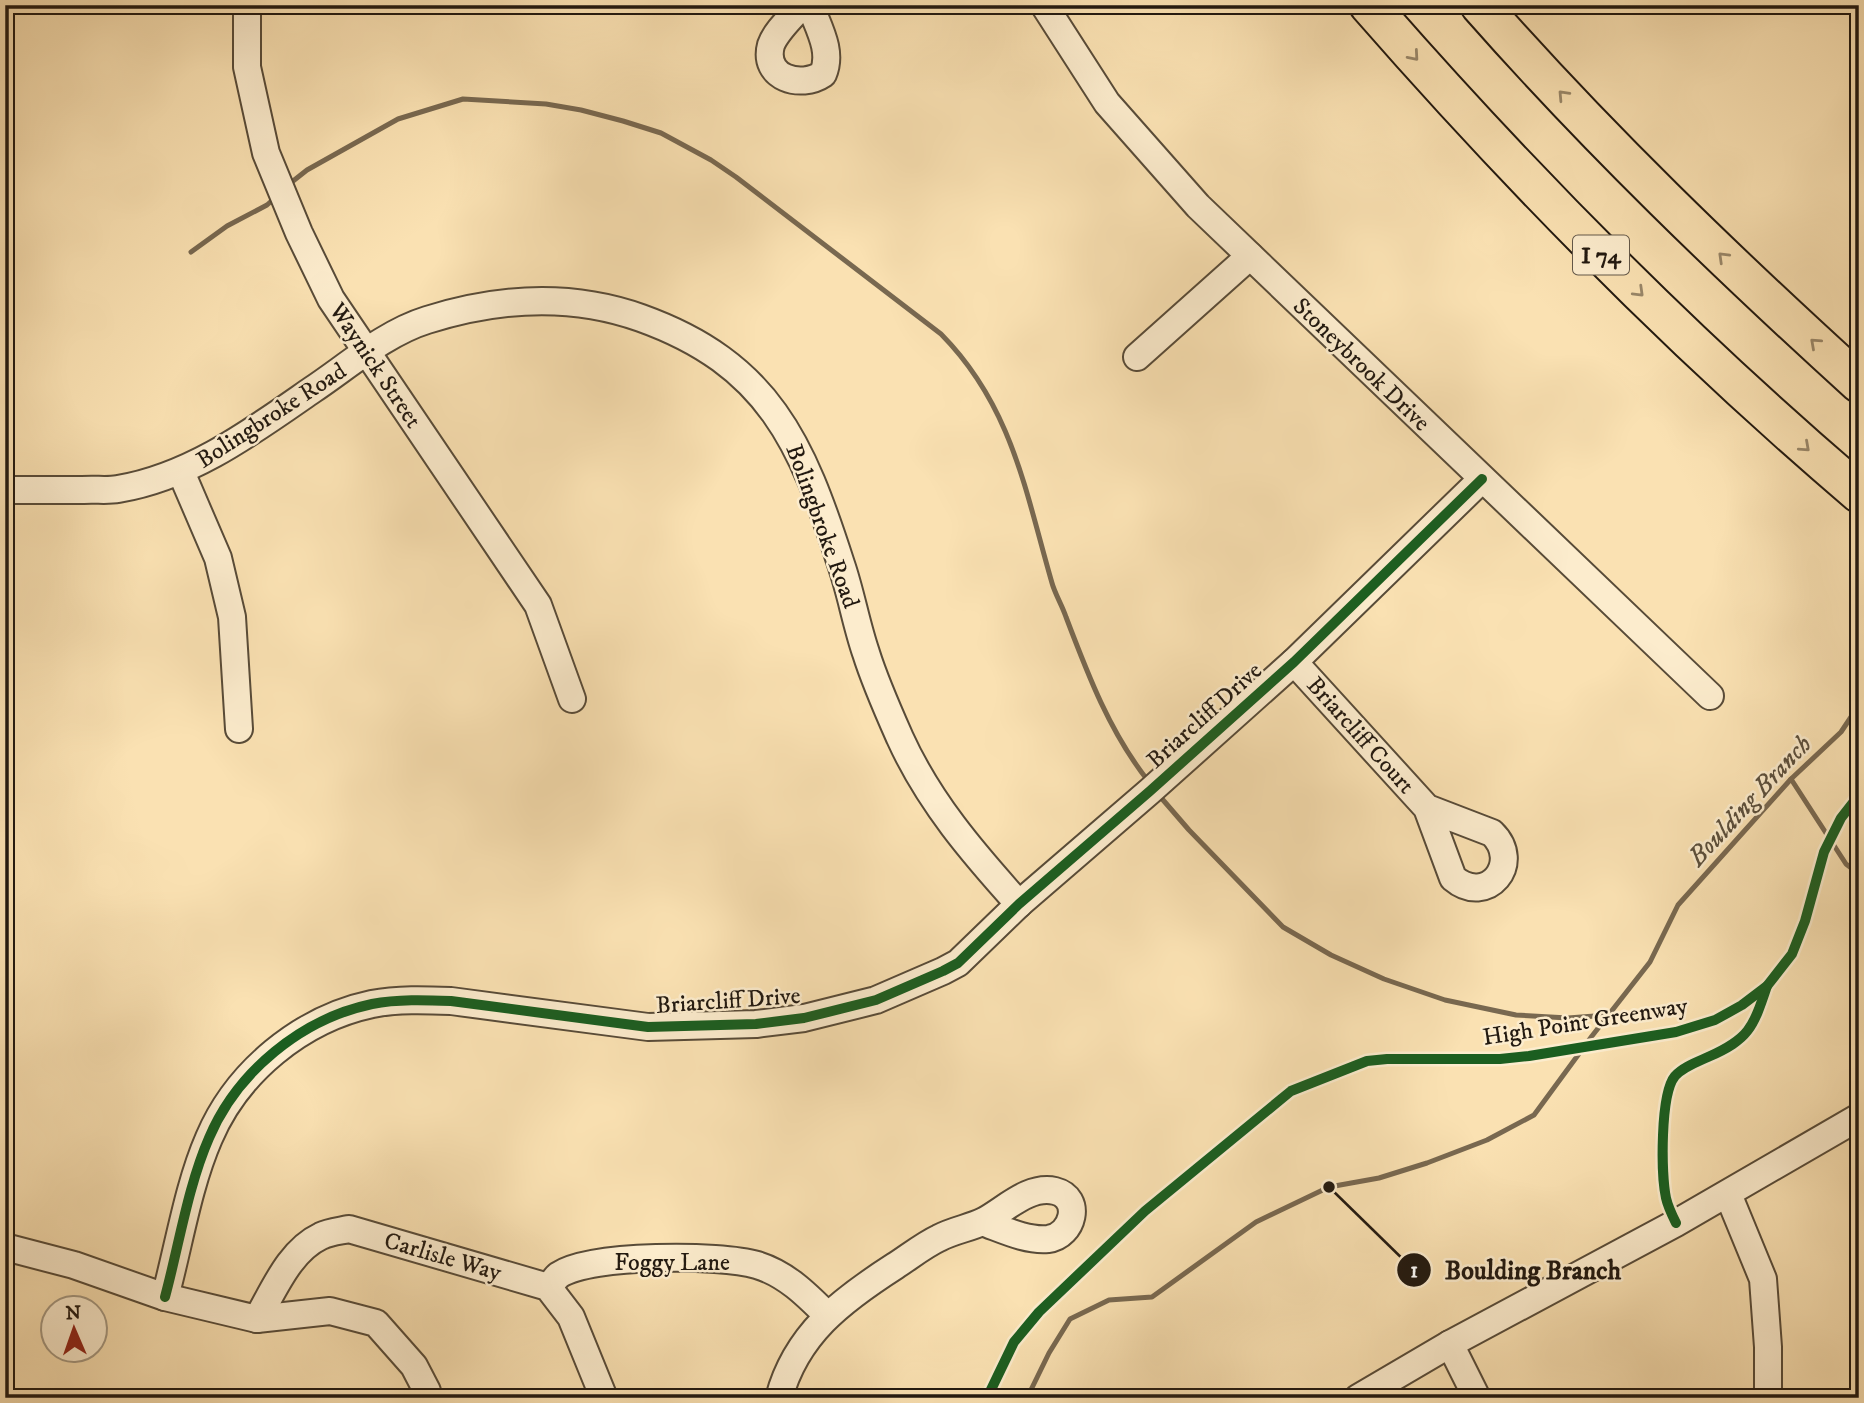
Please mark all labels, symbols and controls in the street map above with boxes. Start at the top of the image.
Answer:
one-way arrow [1406,48,1418,61]
one-way arrow [1558,90,1571,103]
road number: I 74 [1573,236,1629,274]
one-way arrow [1718,252,1731,265]
one-way arrow [1631,283,1644,296]
street label: Stoneybrook Drive [1286,292,1436,438]
street label: Waynick Street [322,296,428,434]
one-way arrow [1810,339,1823,352]
street label: Bolingbroke Road [191,356,352,475]
one-way arrow [1797,439,1810,451]
street label: Bolingbroke Road [778,440,866,613]
street label: Briarcliff Drive [1141,656,1269,775]
street label: Briarcliff Court [1300,671,1421,801]
water label: Boulding Branch [1680,728,1819,874]
street label: Briarcliff Drive [655,981,801,1021]
street label: High Point Greenway [1481,991,1690,1053]
street label: Carlisle Way [381,1226,505,1288]
callout: Boulding Branch [1396,1246,1636,1293]
street label: Foggy Lane [614,1248,730,1278]
text: Boulding Branch [1445,1255,1622,1288]
text: 1 [1410,1258,1418,1284]
north arrow [38,1294,108,1364]
text: N [65,1302,82,1325]

